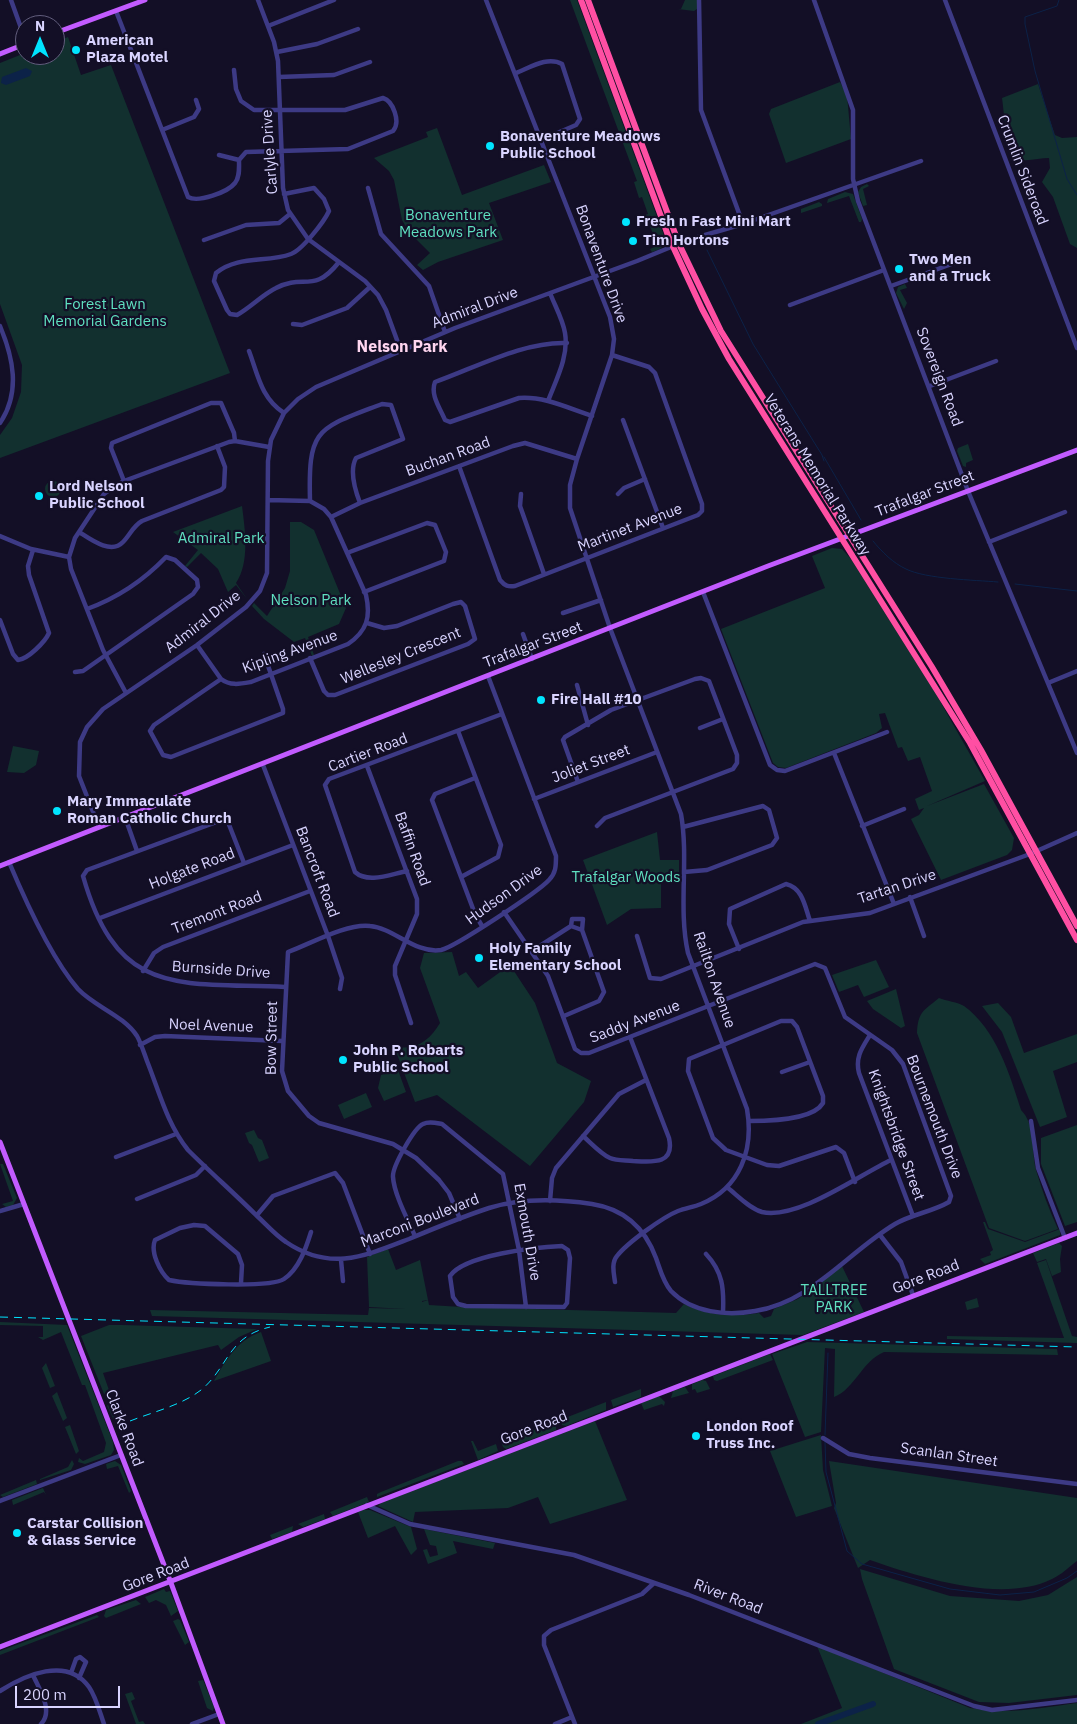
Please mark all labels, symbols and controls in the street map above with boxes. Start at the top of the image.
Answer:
north arrow [15,15,65,65]
text: N [35,17,45,35]
place label: American Plaza Motel [86,32,168,67]
marker: American Plaza Motel [70,44,82,56]
street label: Carlyle Drive [258,109,282,195]
street label: Crumlin Sideroad [993,113,1051,227]
place label: Bonaventure Meadows Public School [500,128,661,163]
marker: Bonaventure Meadows Public School [484,140,496,152]
street label: Bonaventure Drive [571,202,631,326]
park label: Bonaventure Meadows Park [399,207,497,242]
place label: Fresh n Fast Mini Mart [636,213,791,231]
marker: Fresh n Fast Mini Mart [620,216,632,228]
place label: Tim Hortons [643,232,729,250]
marker: Tim Hortons [627,235,639,247]
place label: Two Men and a Truck [909,251,991,286]
marker: Two Men and a Truck [893,263,905,275]
street label: Admiral Drive [429,283,521,333]
park label: Forest Lawn Memorial Gardens [43,296,167,331]
street label: Sovereign Road [912,325,966,429]
district label: Nelson Park [357,337,447,357]
street label: Veterans Memorial Parkway [760,391,874,559]
street label: Buchan Road [403,433,493,481]
street label: Trafalgar Street [873,467,977,521]
place label: Lord Nelson Public School [49,478,145,513]
marker: Lord Nelson Public School [33,490,45,502]
street label: Martinet Avenue [575,500,685,556]
park label: Admiral Park [178,530,264,548]
street label: Admiral Drive [162,587,244,657]
park label: Nelson Park [270,592,352,610]
street label: Trafalgar Street [481,618,585,672]
street label: Wellesley Crescent [338,624,464,688]
street label: Kipling Avenue [240,626,340,678]
place label: Fire Hall #10 [551,691,641,709]
marker: Fire Hall #10 [535,694,547,706]
street label: Cartier Road [326,730,410,776]
street label: Joliet Street [549,741,633,787]
place label: Mary Immaculate Roman Catholic Church [67,793,232,828]
marker: Mary Immaculate Roman Catholic Church [51,805,63,817]
street label: Baffin Road [390,809,434,889]
street label: Bancroft Road [291,824,343,920]
street label: Holgate Road [147,844,237,894]
street label: Hudson Drive [462,861,546,929]
street label: Tartan Drive [856,866,938,908]
park label: Trafalgar Woods [571,869,681,887]
street label: Tremont Road [169,888,265,938]
street label: Railton Avenue [689,929,739,1031]
place label: Holy Family Elementary School [489,940,621,975]
marker: Holy Family Elementary School [473,952,485,964]
street label: Burnside Drive [171,958,271,982]
street label: Saddy Avenue [587,997,683,1047]
street label: Bow Street [262,1001,282,1075]
street label: Noel Avenue [168,1016,254,1036]
place label: John P. Robarts Public School [353,1042,463,1077]
street label: Bournemouth Drive [902,1053,966,1181]
marker: John P. Robarts Public School [337,1054,349,1066]
street label: Knightsbridge Street [864,1067,928,1203]
street label: Exmouth Drive [510,1182,544,1282]
street label: Marconi Boulevard [358,1190,482,1252]
street label: Gore Road [890,1256,962,1298]
park label: TALLTREE PARK [801,1282,867,1317]
street label: Clarke Road [101,1387,147,1469]
street label: Gore Road [498,1407,570,1449]
place label: London Roof Truss Inc. [706,1418,793,1453]
marker: London Roof Truss Inc. [690,1430,702,1442]
street label: Scanlan Street [899,1439,999,1471]
place label: Carstar Collision & Glass Service [27,1515,143,1550]
marker: Carstar Collision & Glass Service [11,1527,23,1539]
street label: Gore Road [120,1554,192,1596]
street label: River Road [691,1576,765,1618]
scale bar [18,1676,122,1708]
text: 200 m [23,1685,67,1704]

